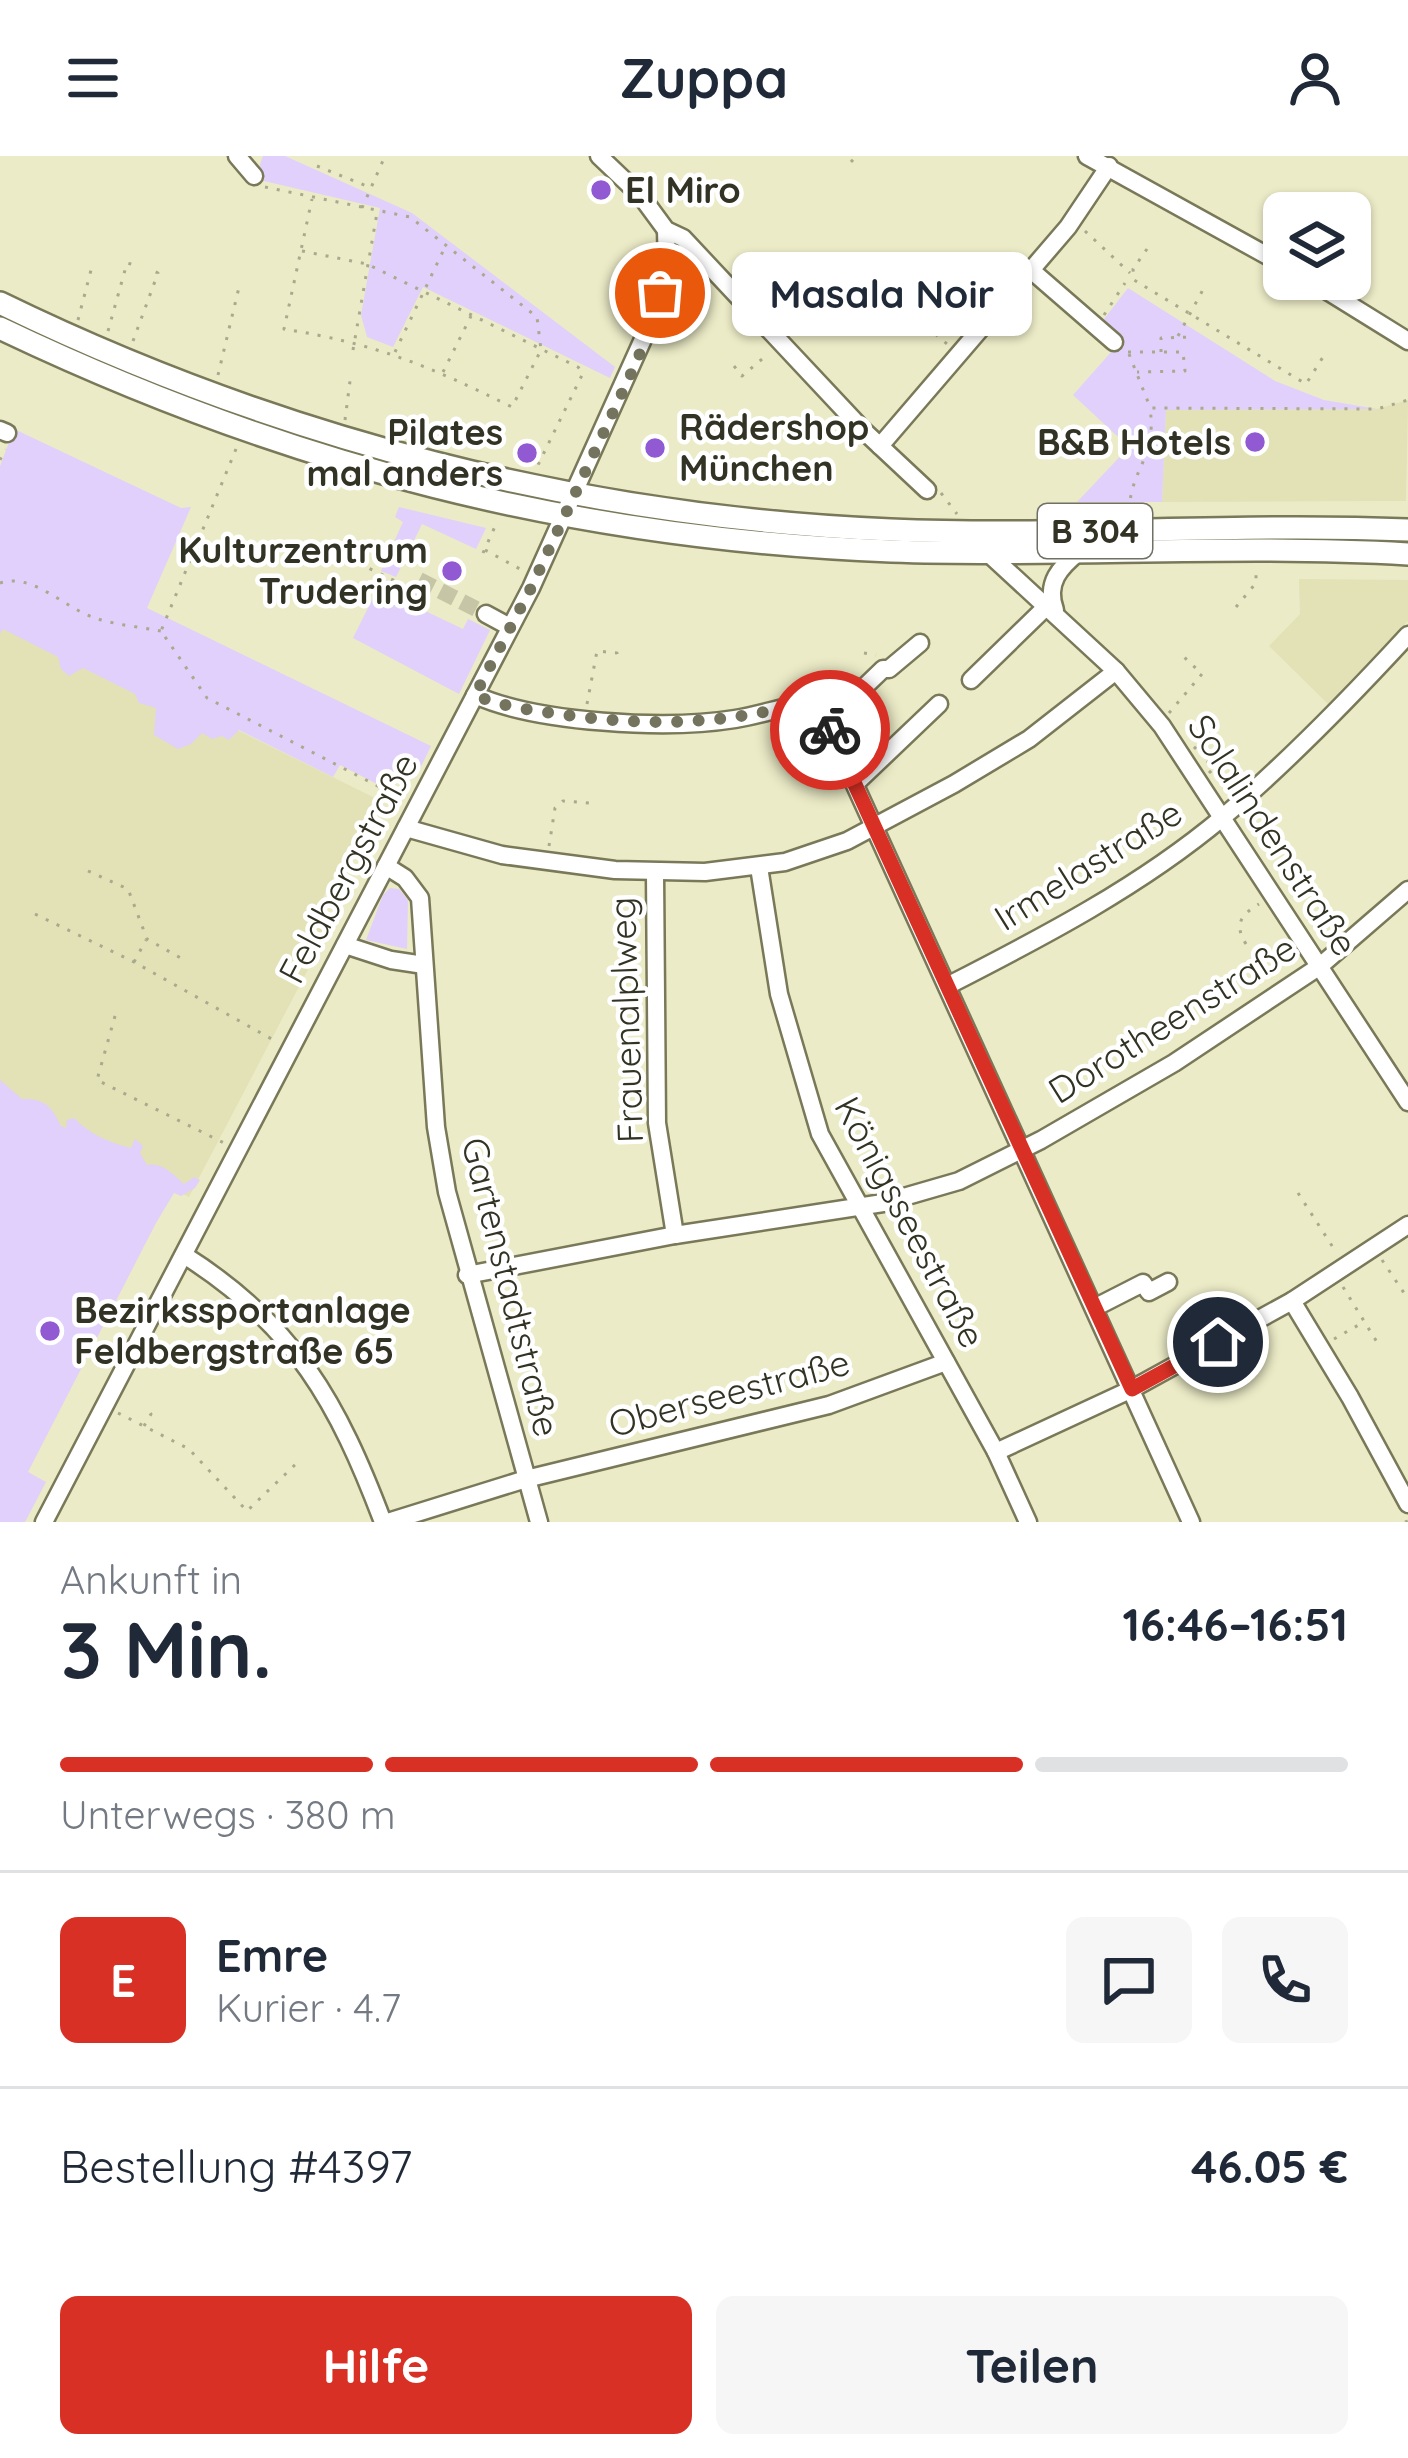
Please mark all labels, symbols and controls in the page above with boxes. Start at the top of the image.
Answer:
text: Zuppa [620,44,788,112]
icon: menu [60,45,126,111]
icon: person [1282,45,1348,111]
place label: El Miro [625,167,741,212]
marker: El Miro [588,177,614,203]
map controls [1263,192,1371,300]
button: layers [1263,192,1371,300]
pin [609,242,711,344]
callout: Masala Noir [732,251,1032,335]
icon: bag [627,260,693,326]
text: Masala Noir [769,269,995,318]
place label: Rädershop München [679,404,869,490]
place label: Pilates mal anders [307,409,503,495]
place label: B&B Hotels [1037,419,1231,464]
marker: B&B Hotels [1242,429,1268,455]
marker: Rädershop München [642,435,668,461]
marker: Pilates mal anders [514,440,540,466]
road number: B 304 [1038,504,1152,558]
place label: Kulturzentrum Trudering [178,527,428,613]
marker: Kulturzentrum Trudering [439,558,465,584]
courier [770,670,890,790]
icon: bike [797,697,863,763]
street label: Solalindenstraße [1179,706,1368,964]
street label: Feldbergstraße [268,745,427,990]
street label: Irmelastraße [986,789,1190,940]
street label: Frauenalplweg [599,896,652,1144]
street label: Dorotheenstraße [1040,924,1304,1113]
street label: Königsseestraße [825,1089,995,1355]
street label: Gartenstadtstraße [453,1133,570,1441]
place label: Bezirkssportanlage Feldbergstraße 65 [74,1287,411,1373]
pin [1167,1291,1269,1393]
icon: home [1185,1309,1251,1375]
marker: Bezirkssportanlage Feldbergstraße 65 [37,1318,63,1344]
street label: Oberseestraße [603,1339,854,1446]
text: Ankunft in [60,1555,242,1604]
text: 16:46–16:51 [1122,1596,1348,1652]
text: 3 Min. [60,1600,272,1698]
text: Unterwegs · 380 m [60,1790,396,1839]
button: chat [1066,1917,1192,2043]
button: phone [1222,1917,1348,2043]
text: Emre [216,1927,328,1983]
text: E [110,1952,136,2008]
text: Kurier · 4.7 [216,1983,401,2032]
text: Bestellung #4397 [60,2138,412,2194]
text: 46.05 € [1191,2138,1348,2194]
button: Hilfe [60,2296,692,2434]
button: Teilen [716,2296,1348,2434]

